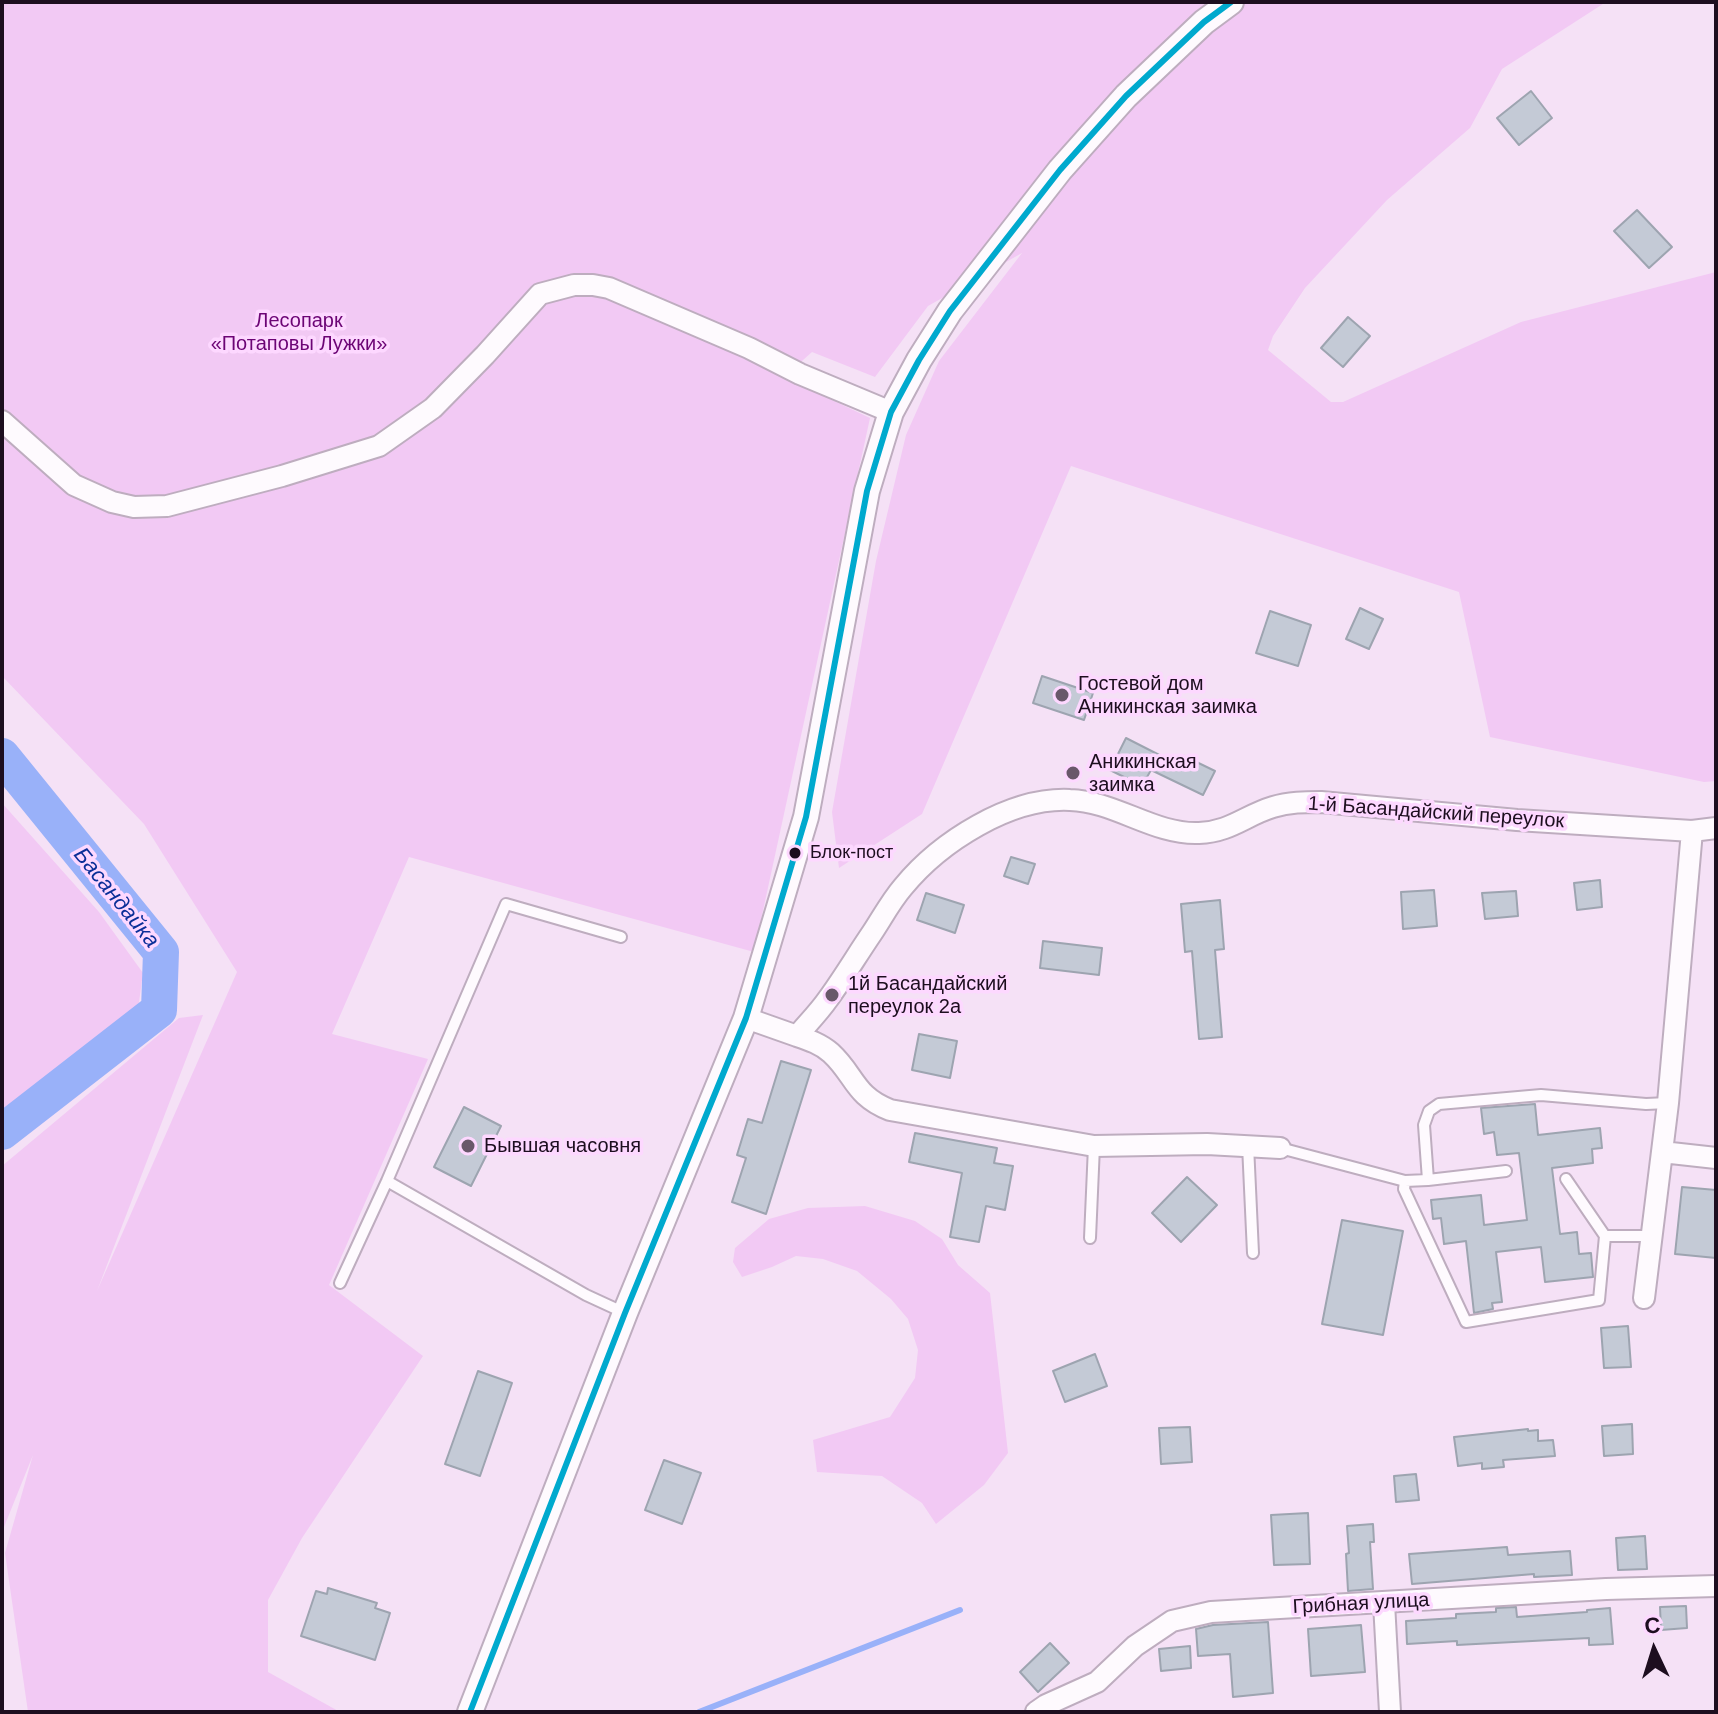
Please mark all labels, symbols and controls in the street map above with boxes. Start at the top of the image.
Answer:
park label: Лесопарк «Потаповы Лужки» [211,309,387,356]
place label: Гостевой дом Аникинская заимка [1078,672,1257,719]
marker: Гостевой дом Аникинская заимка [1053,686,1071,704]
place label: Аникинская заимка [1089,750,1197,797]
marker: Аникинская заимка [1064,764,1082,782]
street label: 1-й Басандайский переулок [1307,792,1565,834]
place label: Блок-пост [810,842,893,864]
water label: Басандайка [68,843,164,953]
marker: Блок-пост [787,845,803,861]
place label: 1й Басандайский переулок 2а [848,972,1007,1019]
marker: 1й Басандайский переулок 2а [823,986,841,1004]
place label: Бывшая часовня [484,1134,641,1158]
marker: Бывшая часовня [459,1137,477,1155]
street label: Грибная улица [1292,1588,1430,1620]
north arrow [1614,1610,1694,1690]
text: С [1643,1613,1661,1639]

